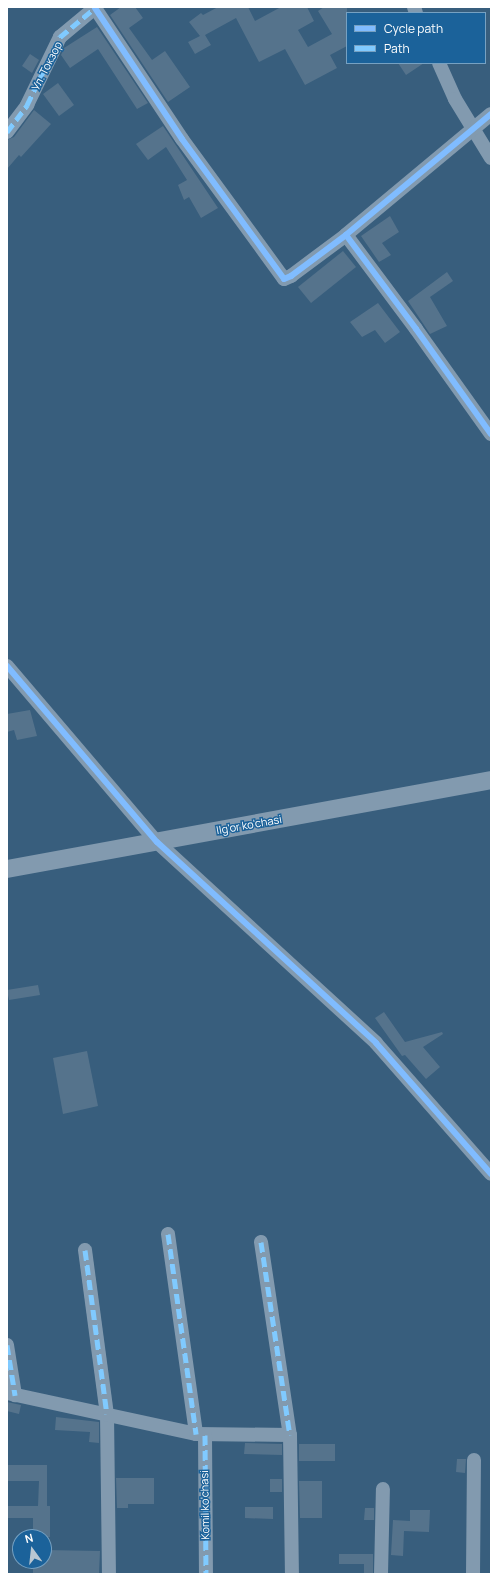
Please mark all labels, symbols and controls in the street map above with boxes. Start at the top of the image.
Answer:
legend [346,12,486,64]
text: Cycle path [384,20,443,37]
street label: Ул. Токзор [29,39,65,93]
text: Path [384,40,410,57]
street label: Ilg'or ko'chasi [215,813,283,837]
street label: Komil ko'chasi [198,1470,212,1540]
north arrow [12,1529,52,1569]
text: N [23,1530,35,1546]

